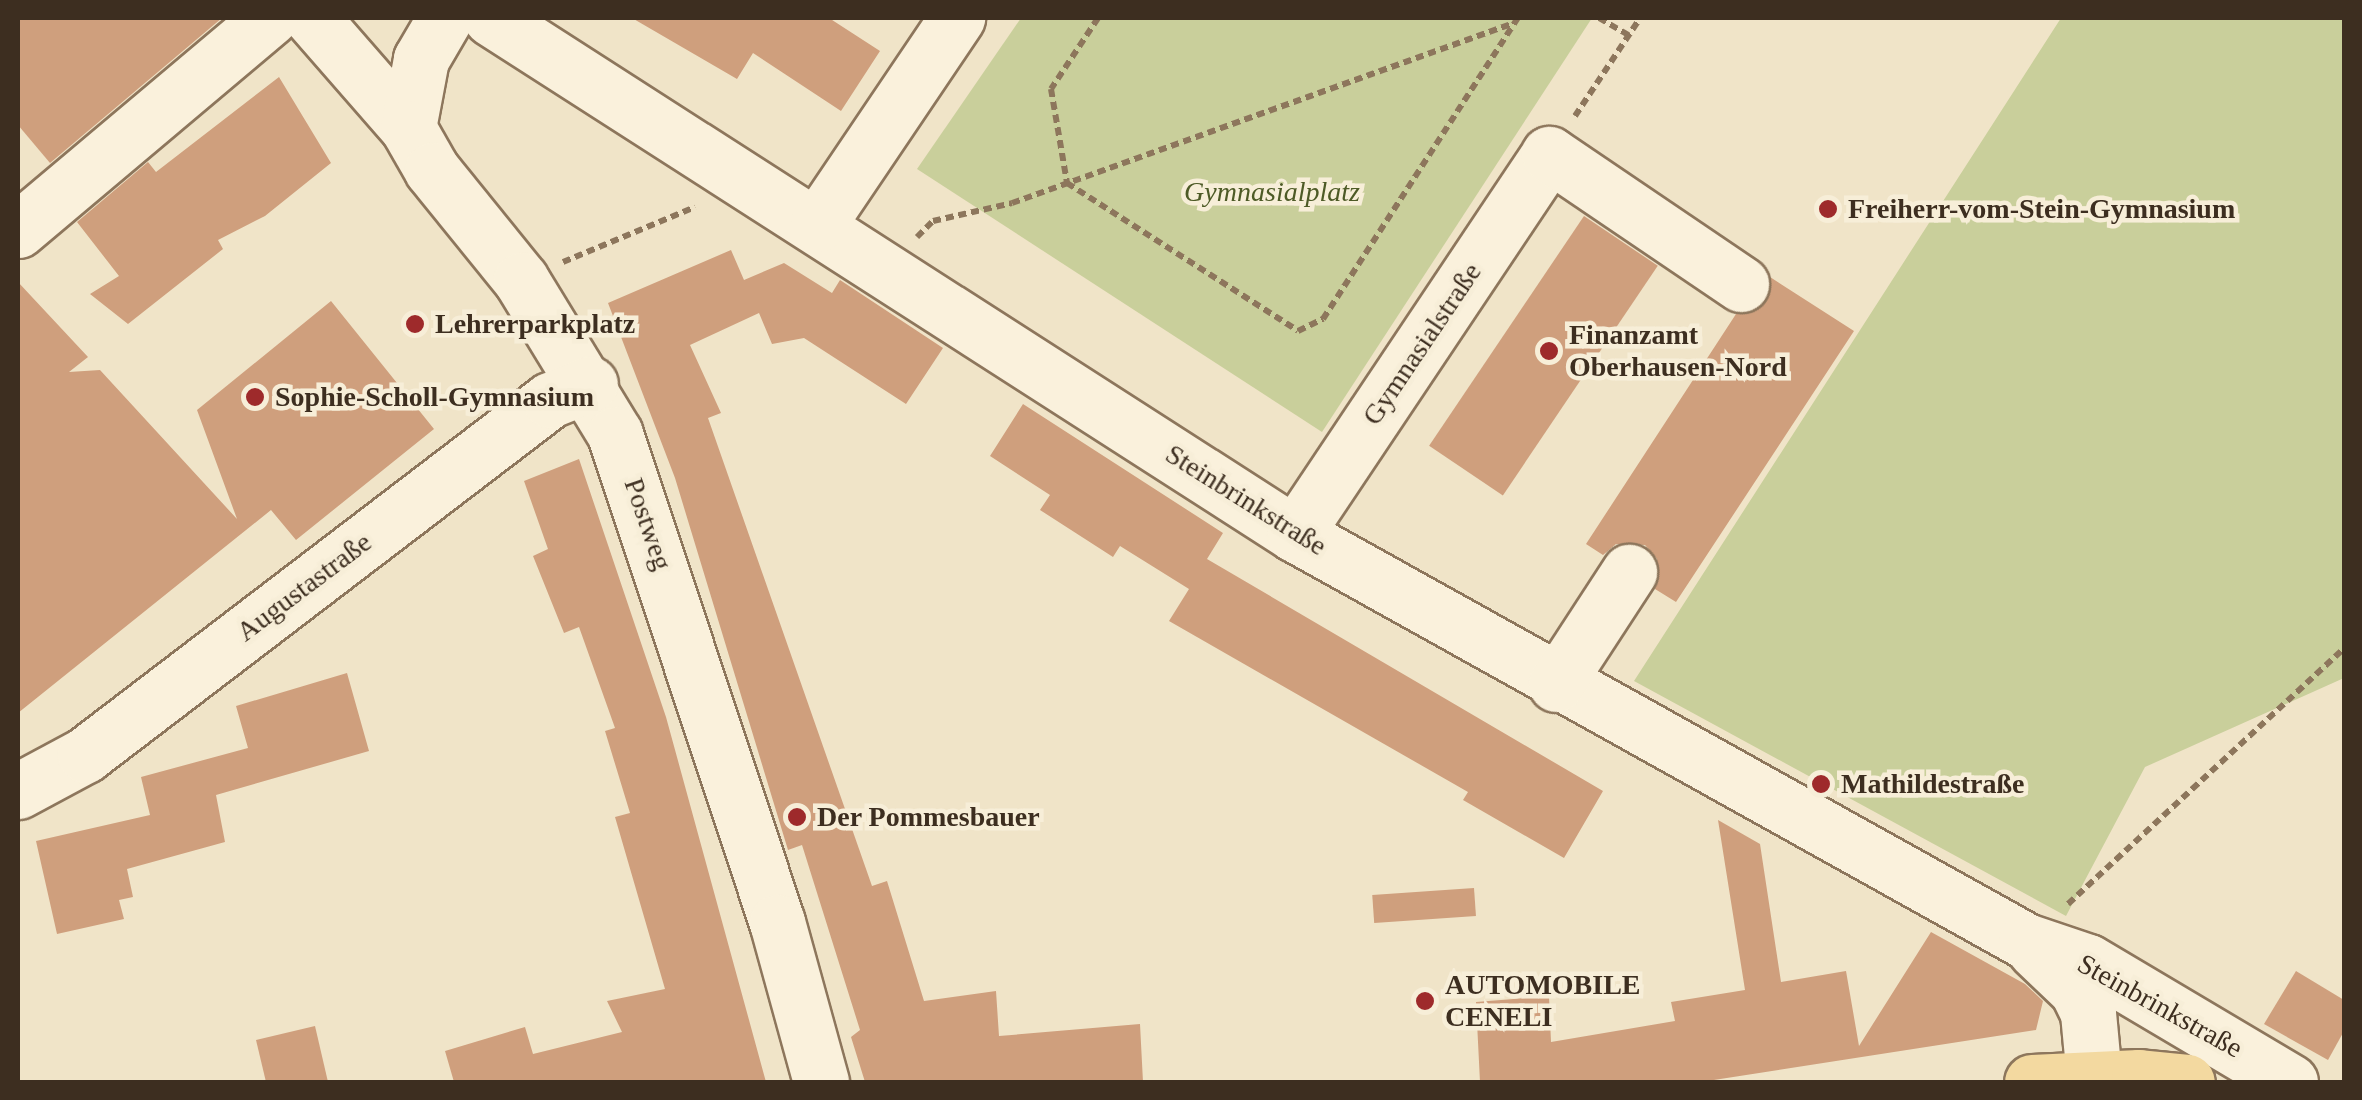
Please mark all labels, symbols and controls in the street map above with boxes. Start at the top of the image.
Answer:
park label: Gymnasialplatz [1184,175,1360,209]
place label: Freiherr-vom-Stein-Gymnasium [1848,192,2235,226]
marker: Freiherr-vom-Stein-Gymnasium [1817,198,1839,220]
street label: Gymnasialstraße [1355,257,1489,431]
place label: Lehrerparkplatz [435,307,635,341]
marker: Lehrerparkplatz [404,313,426,335]
place label: Finanzamt Oberhausen-Nord [1569,318,1787,384]
marker: Finanzamt Oberhausen-Nord [1538,340,1560,362]
place label: Sophie-Scholl-Gymnasium [275,380,594,414]
marker: Sophie-Scholl-Gymnasium [244,386,266,408]
street label: Steinbrinkstraße [1159,437,1333,563]
street label: Postweg [617,474,679,574]
street label: Augustastraße [230,525,378,649]
place label: Mathildestraße [1841,767,2025,801]
marker: Mathildestraße [1810,773,1832,795]
place label: Der Pommesbauer [817,800,1040,834]
marker: Der Pommesbauer [786,806,808,828]
street label: Steinbrinkstraße [2072,947,2248,1065]
place label: AUTOMOBILE CENELI [1445,968,1641,1034]
marker: AUTOMOBILE CENELI [1414,990,1436,1012]

